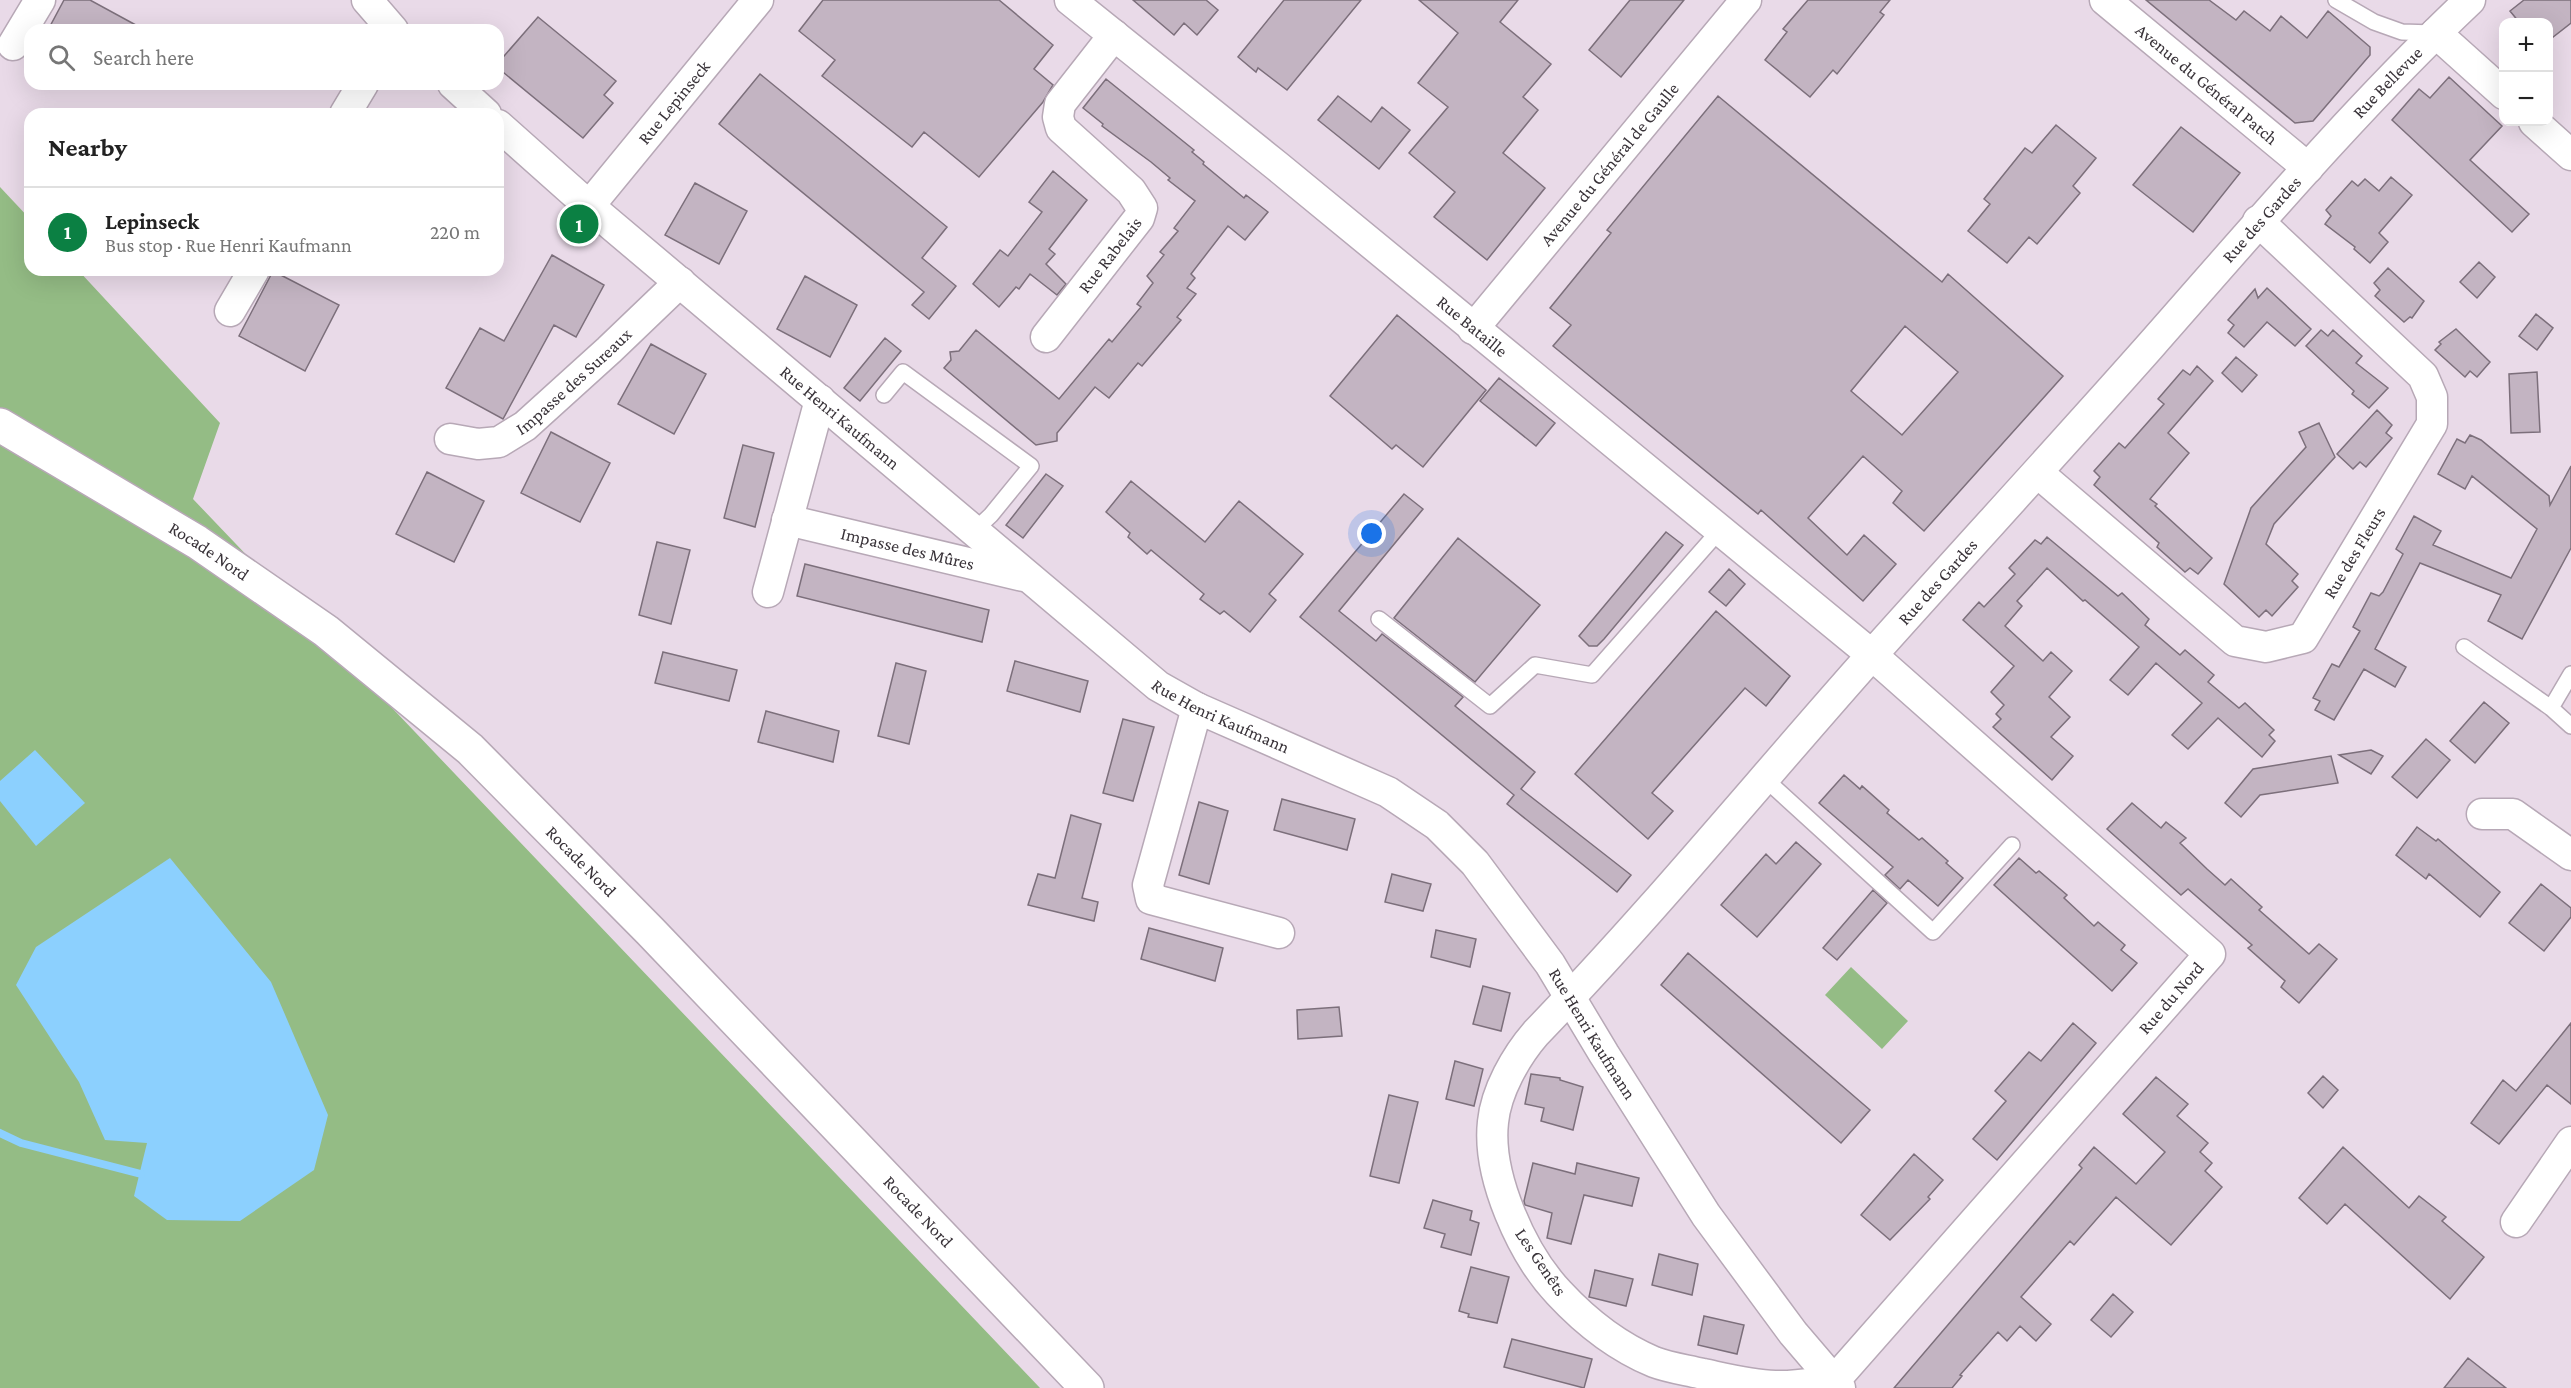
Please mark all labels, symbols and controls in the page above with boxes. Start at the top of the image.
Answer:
map controls [2499,18,2553,126]
button: + [2499,18,2553,72]
street label: Avenue du Général Patch [2132,20,2282,149]
search box [24,24,504,90]
icon: search [45,41,78,74]
street label: Rue Bellevue [2348,42,2426,122]
text: Search here [93,45,194,70]
street label: Rue Lepinseck [634,56,714,148]
button: − [2499,72,2553,126]
street label: Avenue du Général de Gaulle [1536,79,1683,250]
text: Nearby [48,133,127,162]
street label: Rue des Gardes [2218,172,2305,267]
pin: 1 [560,202,598,246]
text: Lepinseck [105,209,199,234]
street label: Rue Rabelais [1074,213,1146,297]
text: 1 [64,221,71,243]
text: 220 m [430,221,480,243]
text: Bus stop · Rue Henri Kaufmann [105,234,352,256]
street label: Rue Bataille [1433,292,1511,361]
street label: Impasse des Sureaux [512,324,636,439]
street label: Rue Henri Kaufmann [776,362,904,474]
street label: Rue des Fleurs [2319,504,2389,602]
street label: Rocade Nord [165,518,253,585]
your location [1357,519,1386,548]
street label: Impasse des Mûres [839,523,976,574]
street label: Rue des Gardes [1894,535,1982,629]
street label: Rue Henri Kaufmann [1148,675,1293,758]
street label: Rocade Nord [542,822,621,901]
street label: Rue du Nord [2134,957,2208,1038]
street label: Rue Henri Kaufmann [1545,965,1640,1103]
street label: Rocade Nord [879,1171,957,1252]
street label: Les Genêts [1511,1224,1571,1300]

